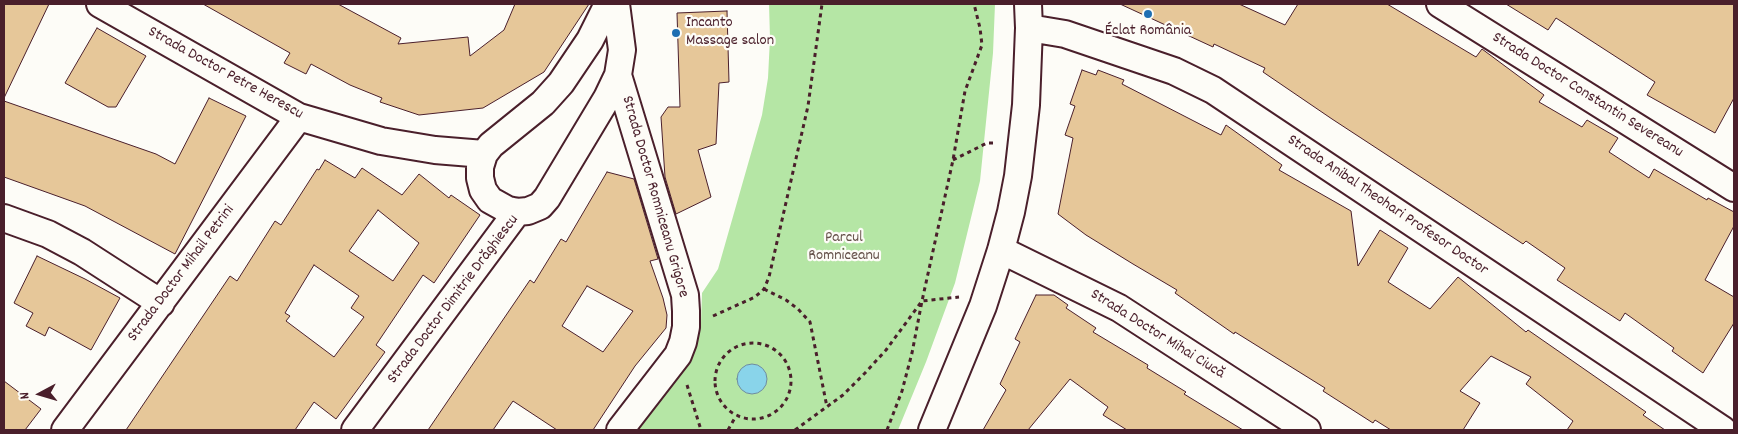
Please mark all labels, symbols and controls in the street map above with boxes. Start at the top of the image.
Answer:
marker: Éclat România [1142,8,1154,20]
place label: Incanto Massage salon [686,14,774,52]
place label: Éclat România [1105,22,1191,42]
street label: Strada Doctor Petre Herescu [144,23,306,125]
marker: Incanto Massage salon [670,27,682,39]
street label: Strada Doctor Constantin Severeanu [1488,29,1686,163]
street label: Strada Doctor Romniceanu Grigore [616,94,692,300]
street label: Strada Anibal Theohari Profesor Doctor [1283,131,1491,281]
street label: Strada Doctor Mihail Petrini [124,202,240,346]
street label: Strada Doctor Dimitrie Drăghiescu [384,212,524,388]
park label: Parcul Romniceanu [808,229,880,267]
street label: Strada Doctor Mihai Ciucă [1086,286,1228,384]
north arrow [15,369,65,419]
text: N [15,391,35,400]

